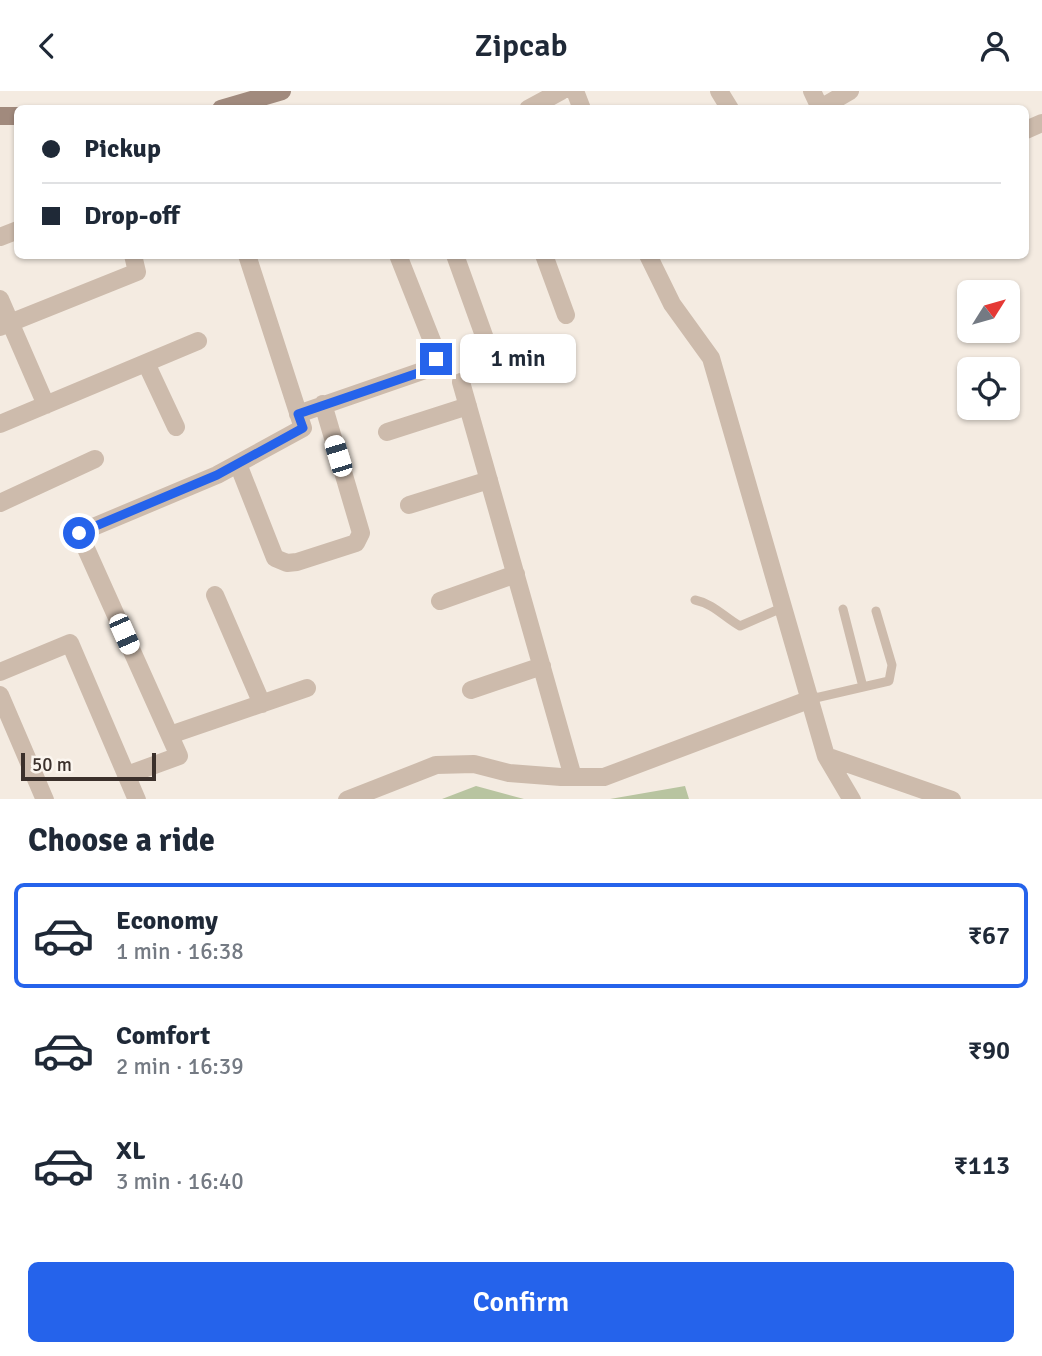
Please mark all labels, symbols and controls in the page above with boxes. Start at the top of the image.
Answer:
text: Zipcab [475,26,567,65]
icon: back [28,27,66,65]
icon: person [976,27,1014,65]
text: Pickup [84,133,161,165]
text: Drop-off [84,200,180,232]
north arrow [957,280,1020,343]
map controls [957,280,1020,420]
callout: 1 min [460,335,576,383]
route end [420,343,452,375]
text: 1 min [490,344,546,373]
button: locate [957,357,1020,420]
car [322,433,355,479]
route start [63,517,95,549]
car [106,611,143,657]
scale bar [21,751,156,782]
text: 50 m [32,753,72,777]
text: Choose a ride [28,821,215,860]
icon: car [32,904,95,967]
text: Economy [116,905,218,937]
text: ₹67 [968,920,1010,952]
text: 1 min · 16:38 [116,937,244,966]
icon: car [32,1019,95,1082]
text: Comfort [116,1020,210,1052]
text: ₹90 [968,1035,1010,1067]
text: 2 min · 16:39 [116,1052,244,1081]
icon: car [32,1134,95,1197]
text: XL [116,1135,146,1167]
text: ₹113 [954,1150,1010,1182]
text: 3 min · 16:40 [116,1167,244,1196]
button: Confirm [28,1262,1014,1342]

